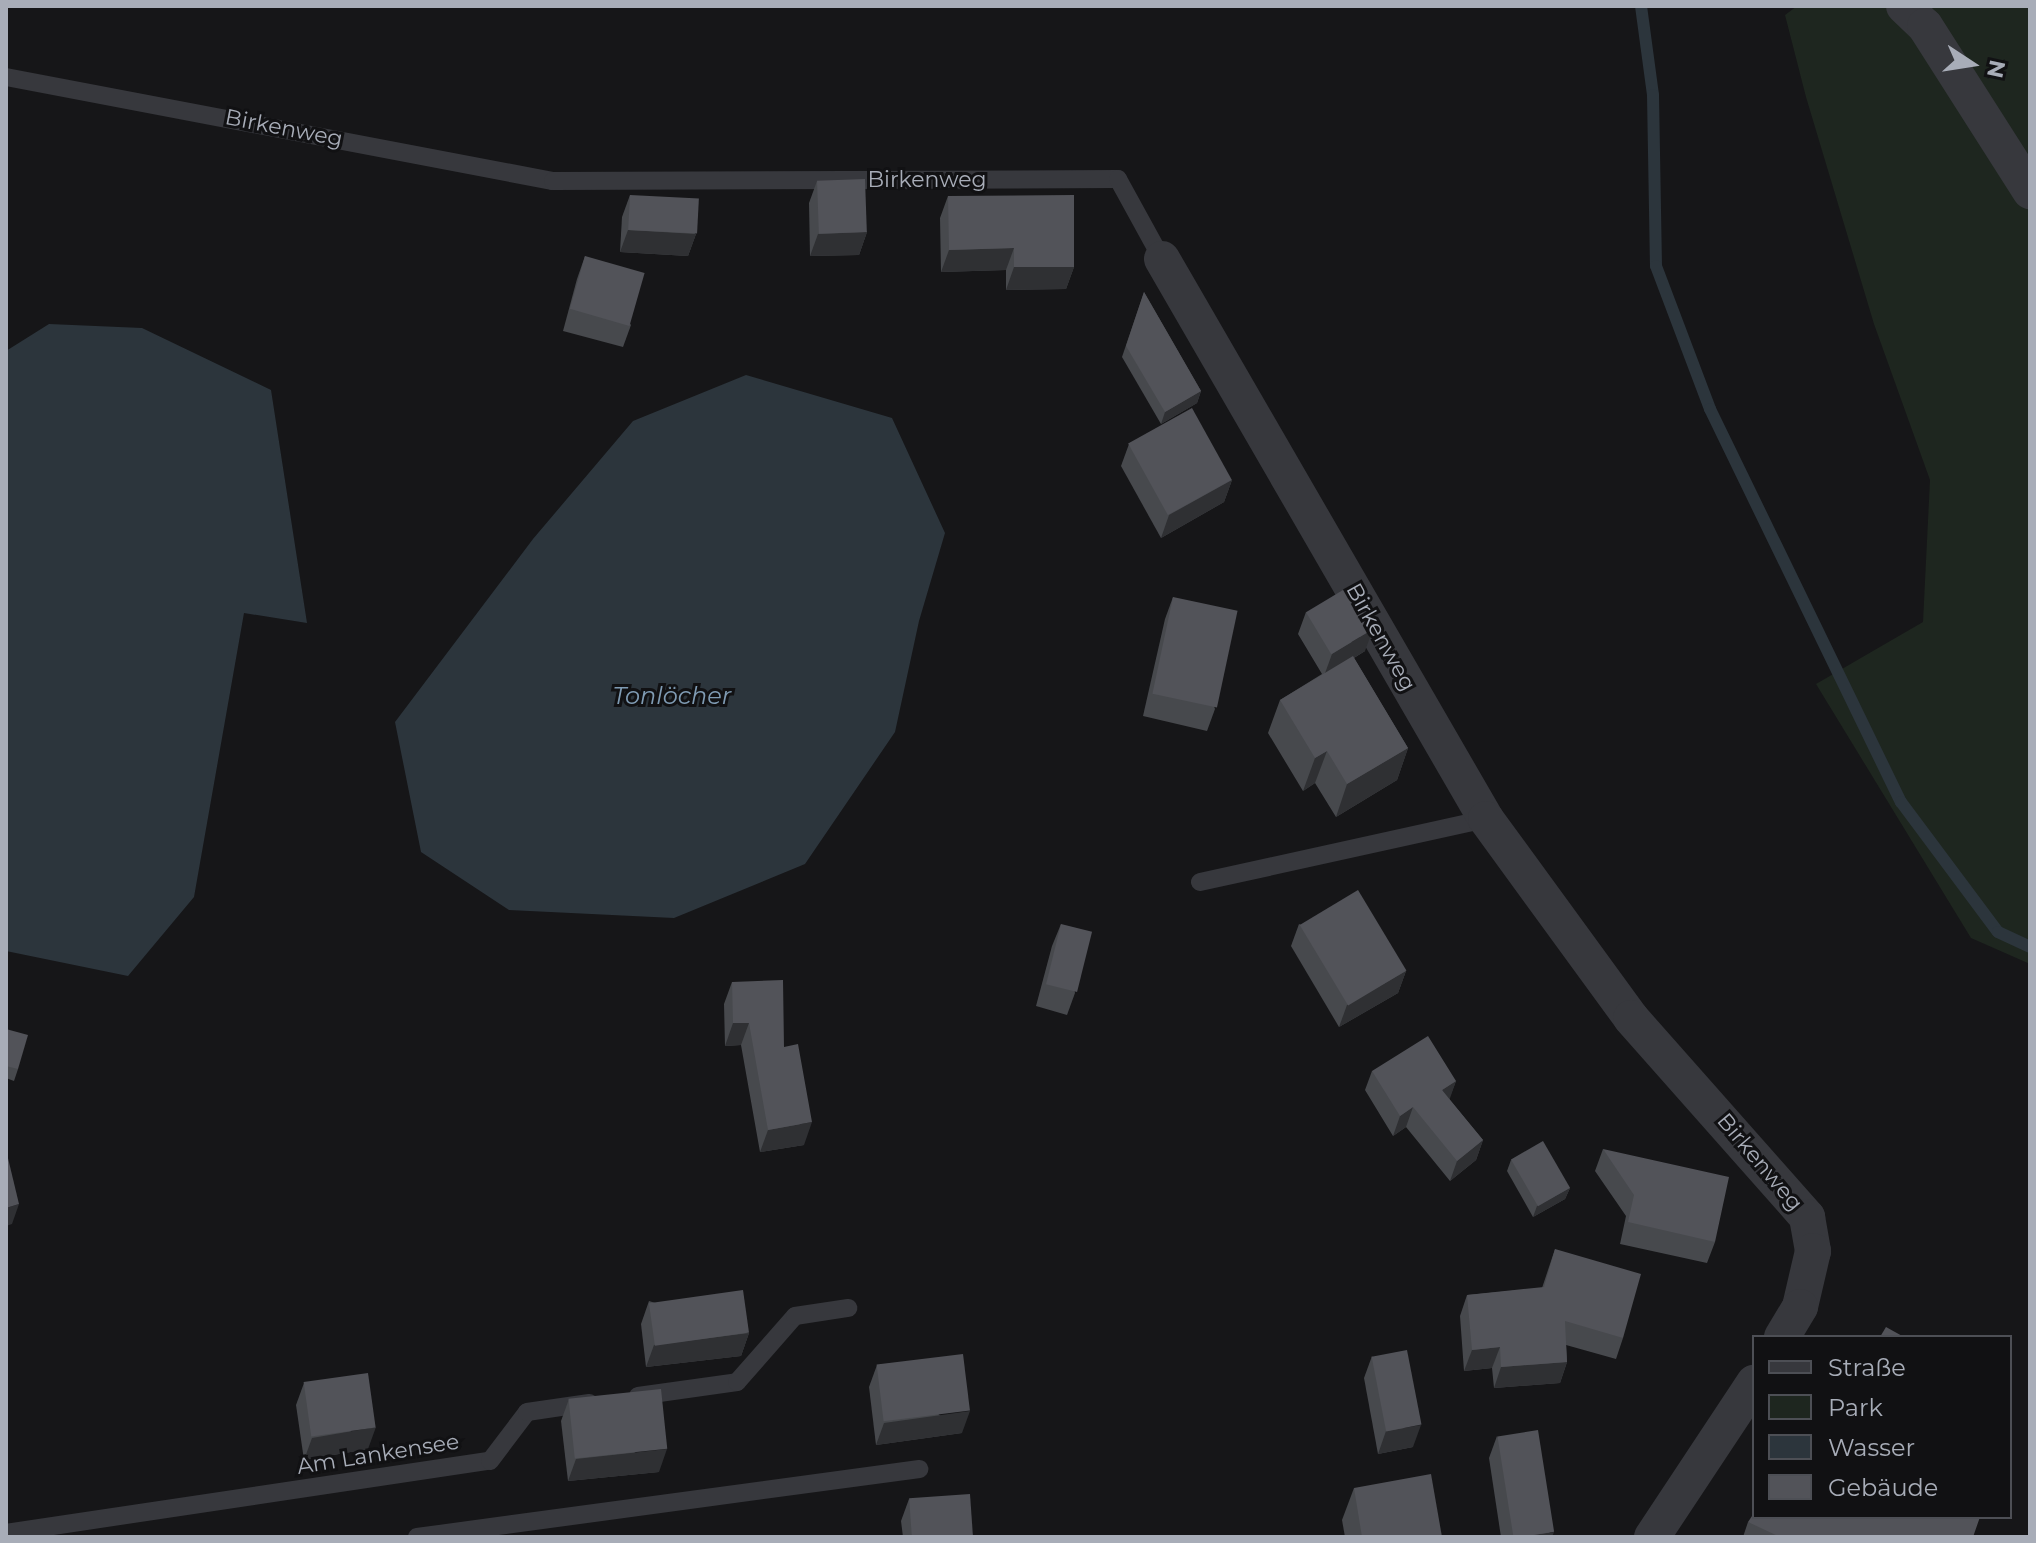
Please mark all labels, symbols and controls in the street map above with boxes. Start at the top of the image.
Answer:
north arrow [1932,24,2012,104]
text: N [1981,58,2011,81]
street label: Birkenweg [223,104,345,152]
street label: Birkenweg [867,167,987,193]
street label: Birkenweg [1341,578,1421,696]
water label: Tonlöcher [613,682,731,710]
street label: Birkenweg [1712,1108,1808,1216]
legend [1752,1335,2012,1519]
text: Straße [1828,1353,1906,1382]
text: Park [1828,1393,1883,1422]
street label: Am Lankensee [295,1428,461,1480]
text: Wasser [1828,1433,1915,1462]
text: Gebäude [1828,1473,1938,1502]

